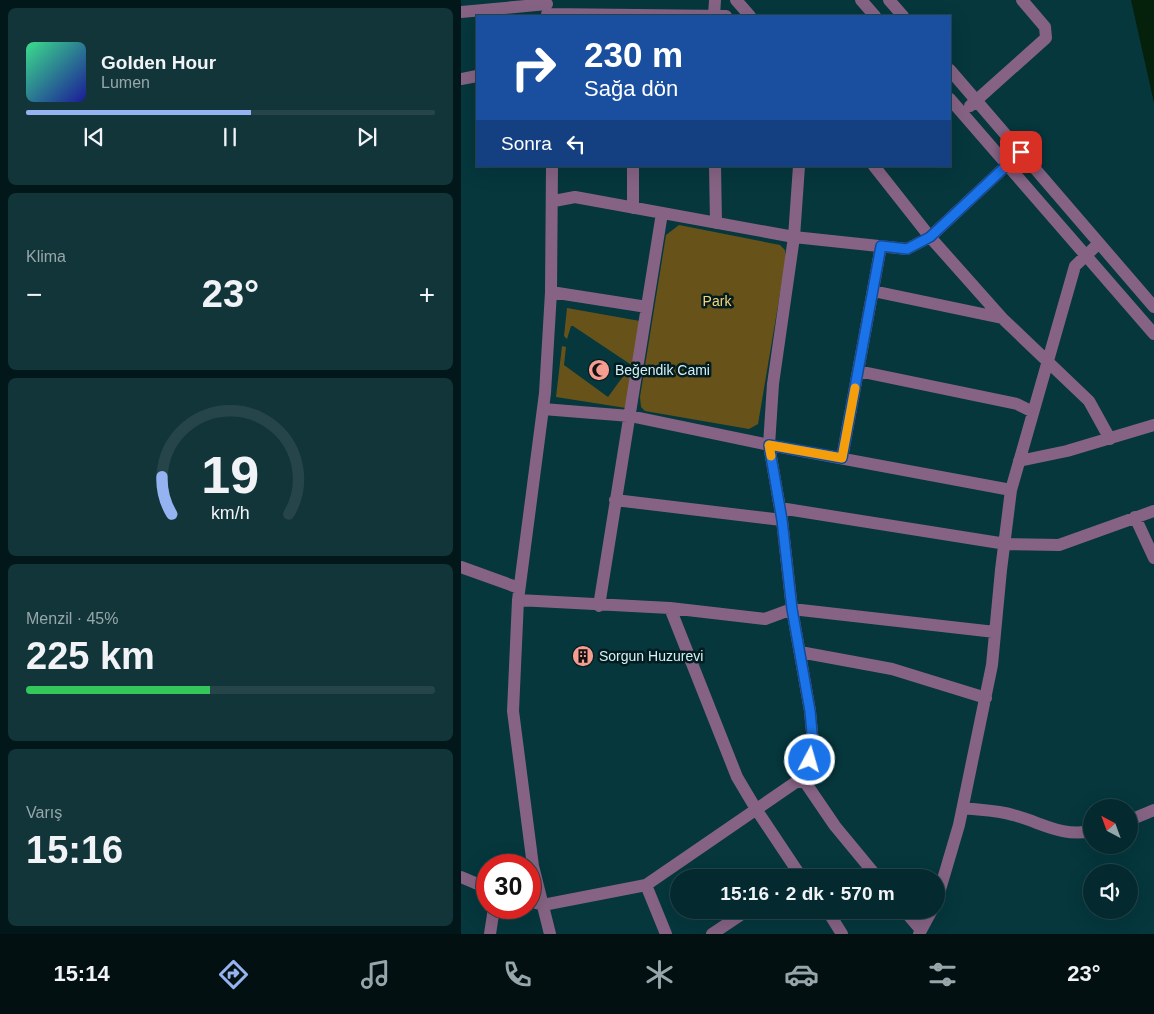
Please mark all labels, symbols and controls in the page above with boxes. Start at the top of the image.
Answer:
icon: right [501,35,566,100]
text: 230 m [584,35,683,74]
text: Golden Hour [101,52,216,73]
text: Lumen [101,74,150,91]
text: Sağa dön [584,76,678,101]
icon: previous [80,123,108,151]
icon: pause [216,123,244,151]
icon: next [353,123,381,151]
icon: left [562,130,590,158]
pin [1000,131,1042,173]
text: Sonra [501,133,552,154]
icon: arrive [1007,138,1035,166]
text: Klima [26,248,66,265]
text: 23° [202,273,259,315]
text: − [26,279,42,310]
text: + [419,279,435,310]
park label: Park [703,293,732,309]
mosque icon: Beğendik Cami [587,358,611,382]
place label: Beğendik Cami [615,362,710,378]
text: 19 [202,446,259,504]
text: km/h [211,503,250,523]
text: Menzil · 45% [26,610,118,627]
text: 225 km [26,635,155,677]
building icon: Sorgun Huzurevi [571,644,595,668]
place label: Sorgun Huzurevi [599,648,703,664]
position arrow [783,733,835,785]
north arrow [1083,799,1139,854]
map controls [1083,799,1138,919]
text: Varış [26,804,62,821]
text: 15:16 [26,829,123,871]
speed limit sign: 30 [476,854,541,919]
button: sound [1083,864,1138,919]
text: 15:16 · 2 dk · 570 m [720,883,895,904]
icon: directions [216,957,251,992]
icon: music [358,957,393,992]
icon: phone [500,957,535,992]
icon: climate [642,957,677,992]
icon: car [784,957,819,992]
icon: filters [925,957,960,992]
text: 15:14 [53,961,110,986]
text: 23° [1067,961,1101,986]

